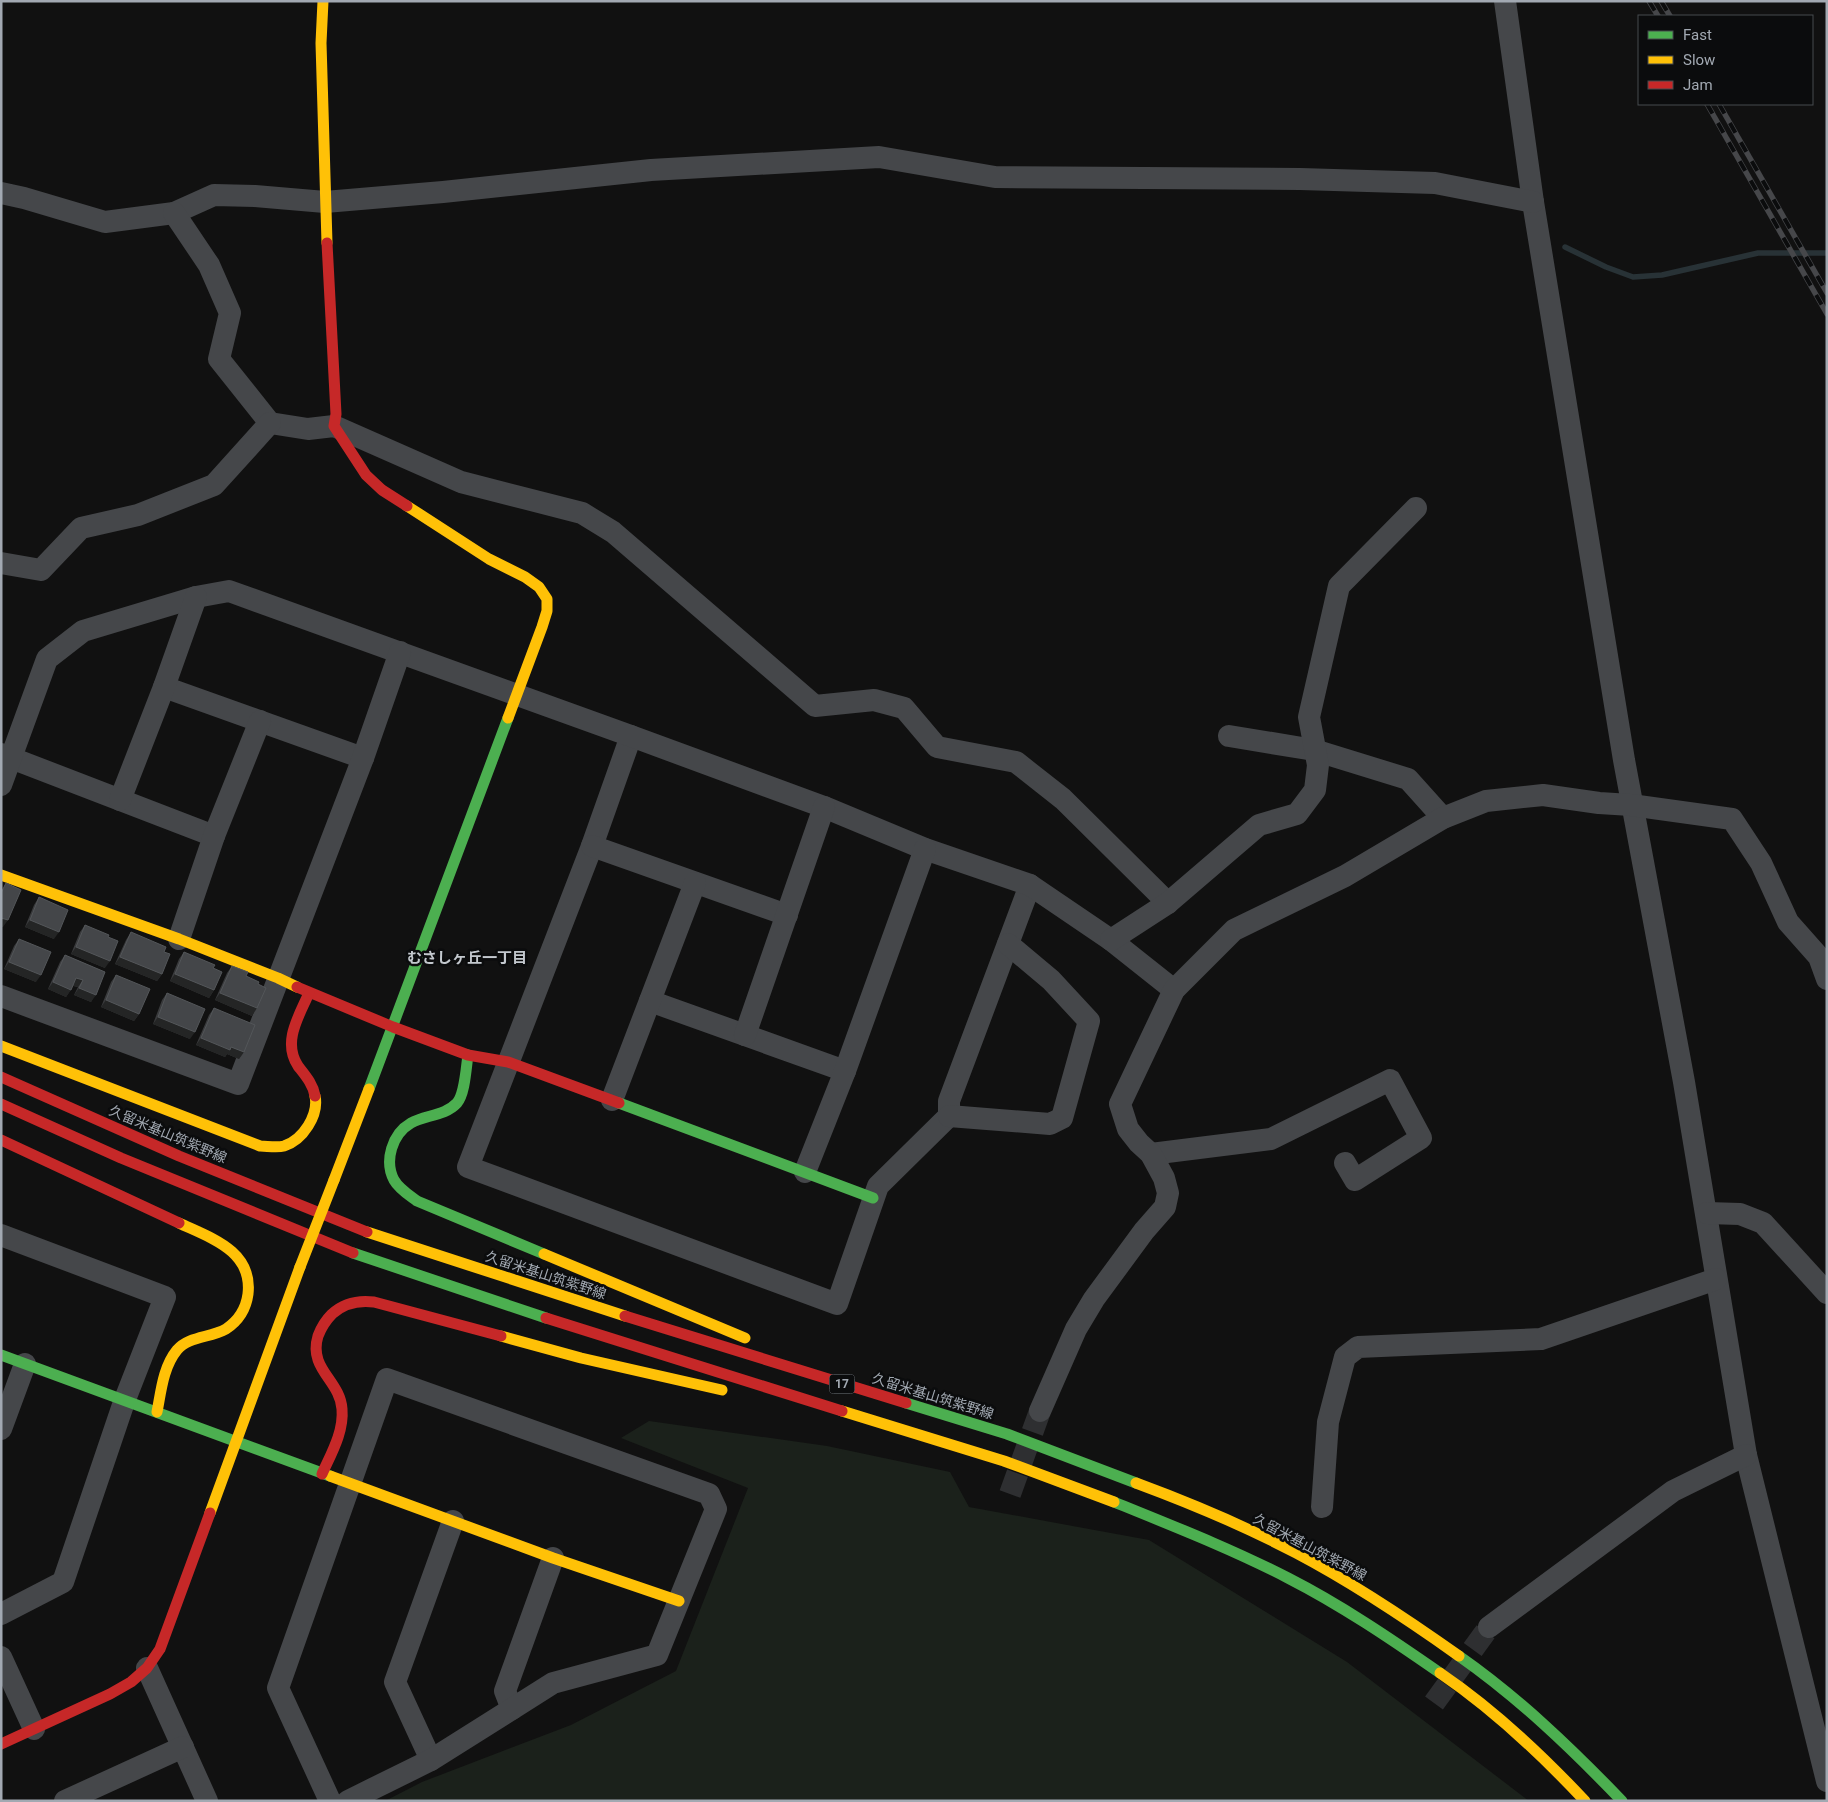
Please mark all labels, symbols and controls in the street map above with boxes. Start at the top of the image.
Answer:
legend [1638,15,1813,105]
text: Fast [1683,26,1712,44]
text: Slow [1683,51,1715,69]
text: Jam [1683,76,1713,94]
district label: むさしヶ丘一丁目 [407,949,527,967]
street label: 久留米基山筑紫野線 [107,1102,229,1166]
street label: 久留米基山筑紫野線 [484,1248,608,1302]
street label: 久留米基山筑紫野線 [870,1370,996,1422]
road number: 17 [830,1375,854,1394]
street label: 久留米基山筑紫野線 [1251,1510,1369,1584]

